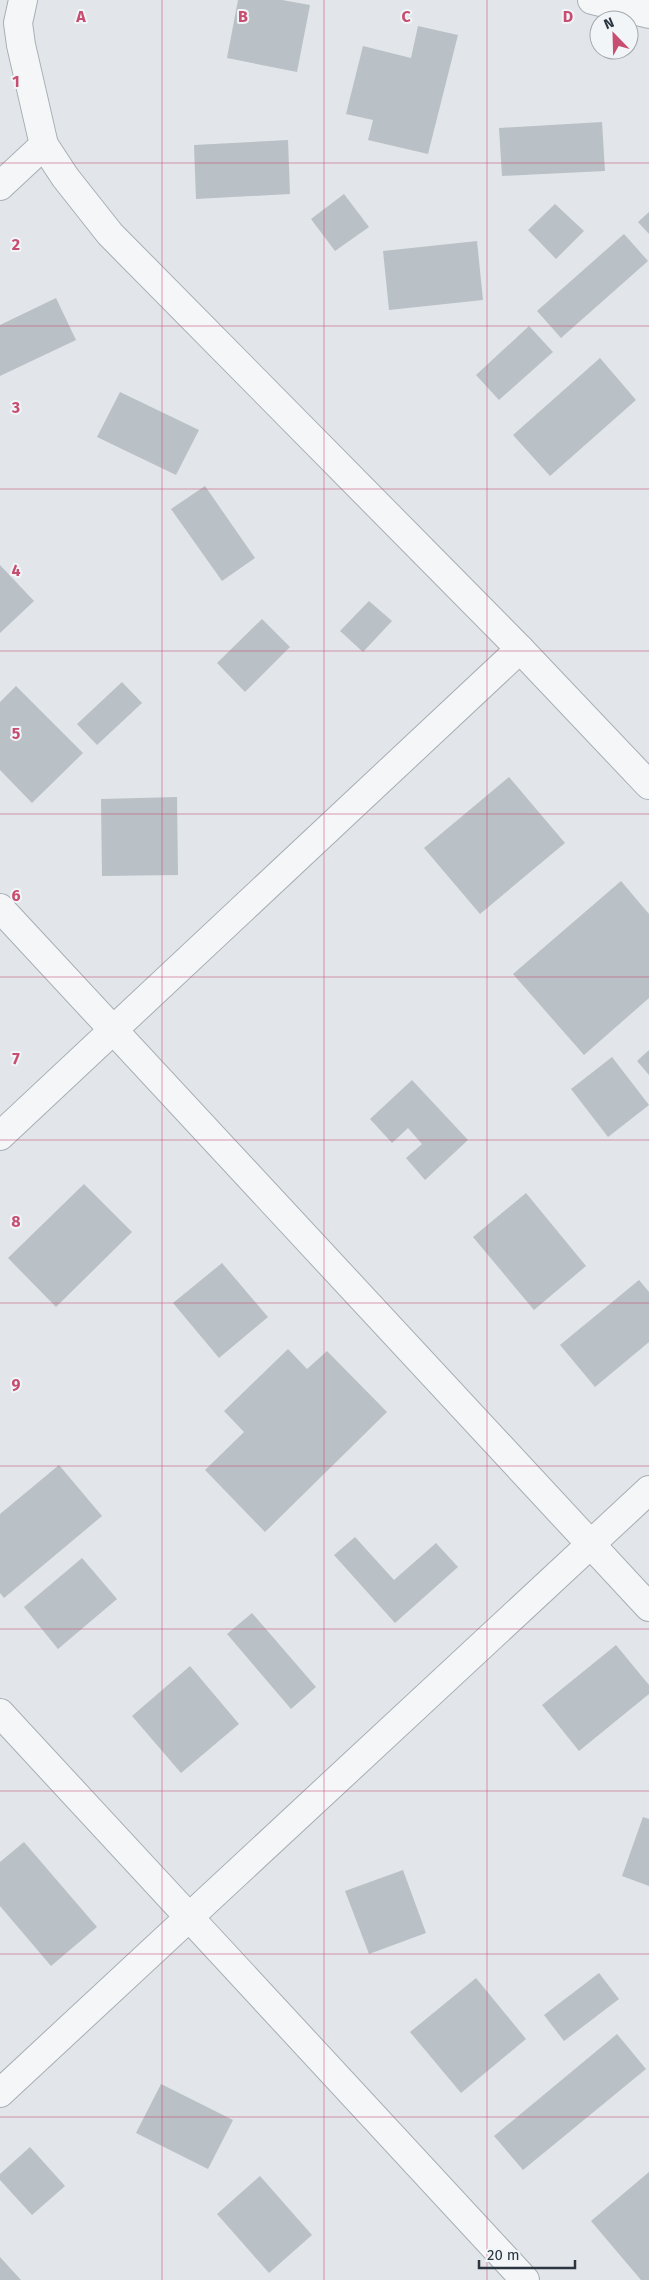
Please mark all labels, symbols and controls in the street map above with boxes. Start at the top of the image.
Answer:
text: A [75,7,86,26]
text: B [238,7,248,26]
text: C [401,7,411,26]
text: D [563,7,573,26]
north arrow [589,10,639,60]
text: N [602,14,617,33]
text: 1 [12,72,20,91]
text: 2 [12,235,20,254]
text: 3 [11,398,20,417]
text: 4 [11,561,21,580]
text: 5 [12,724,21,743]
text: 6 [11,886,21,905]
text: 7 [12,1049,20,1068]
text: 8 [11,1212,21,1231]
text: 9 [12,1375,21,1394]
scale bar [479,2238,575,2270]
text: 20 m [487,2246,520,2264]

